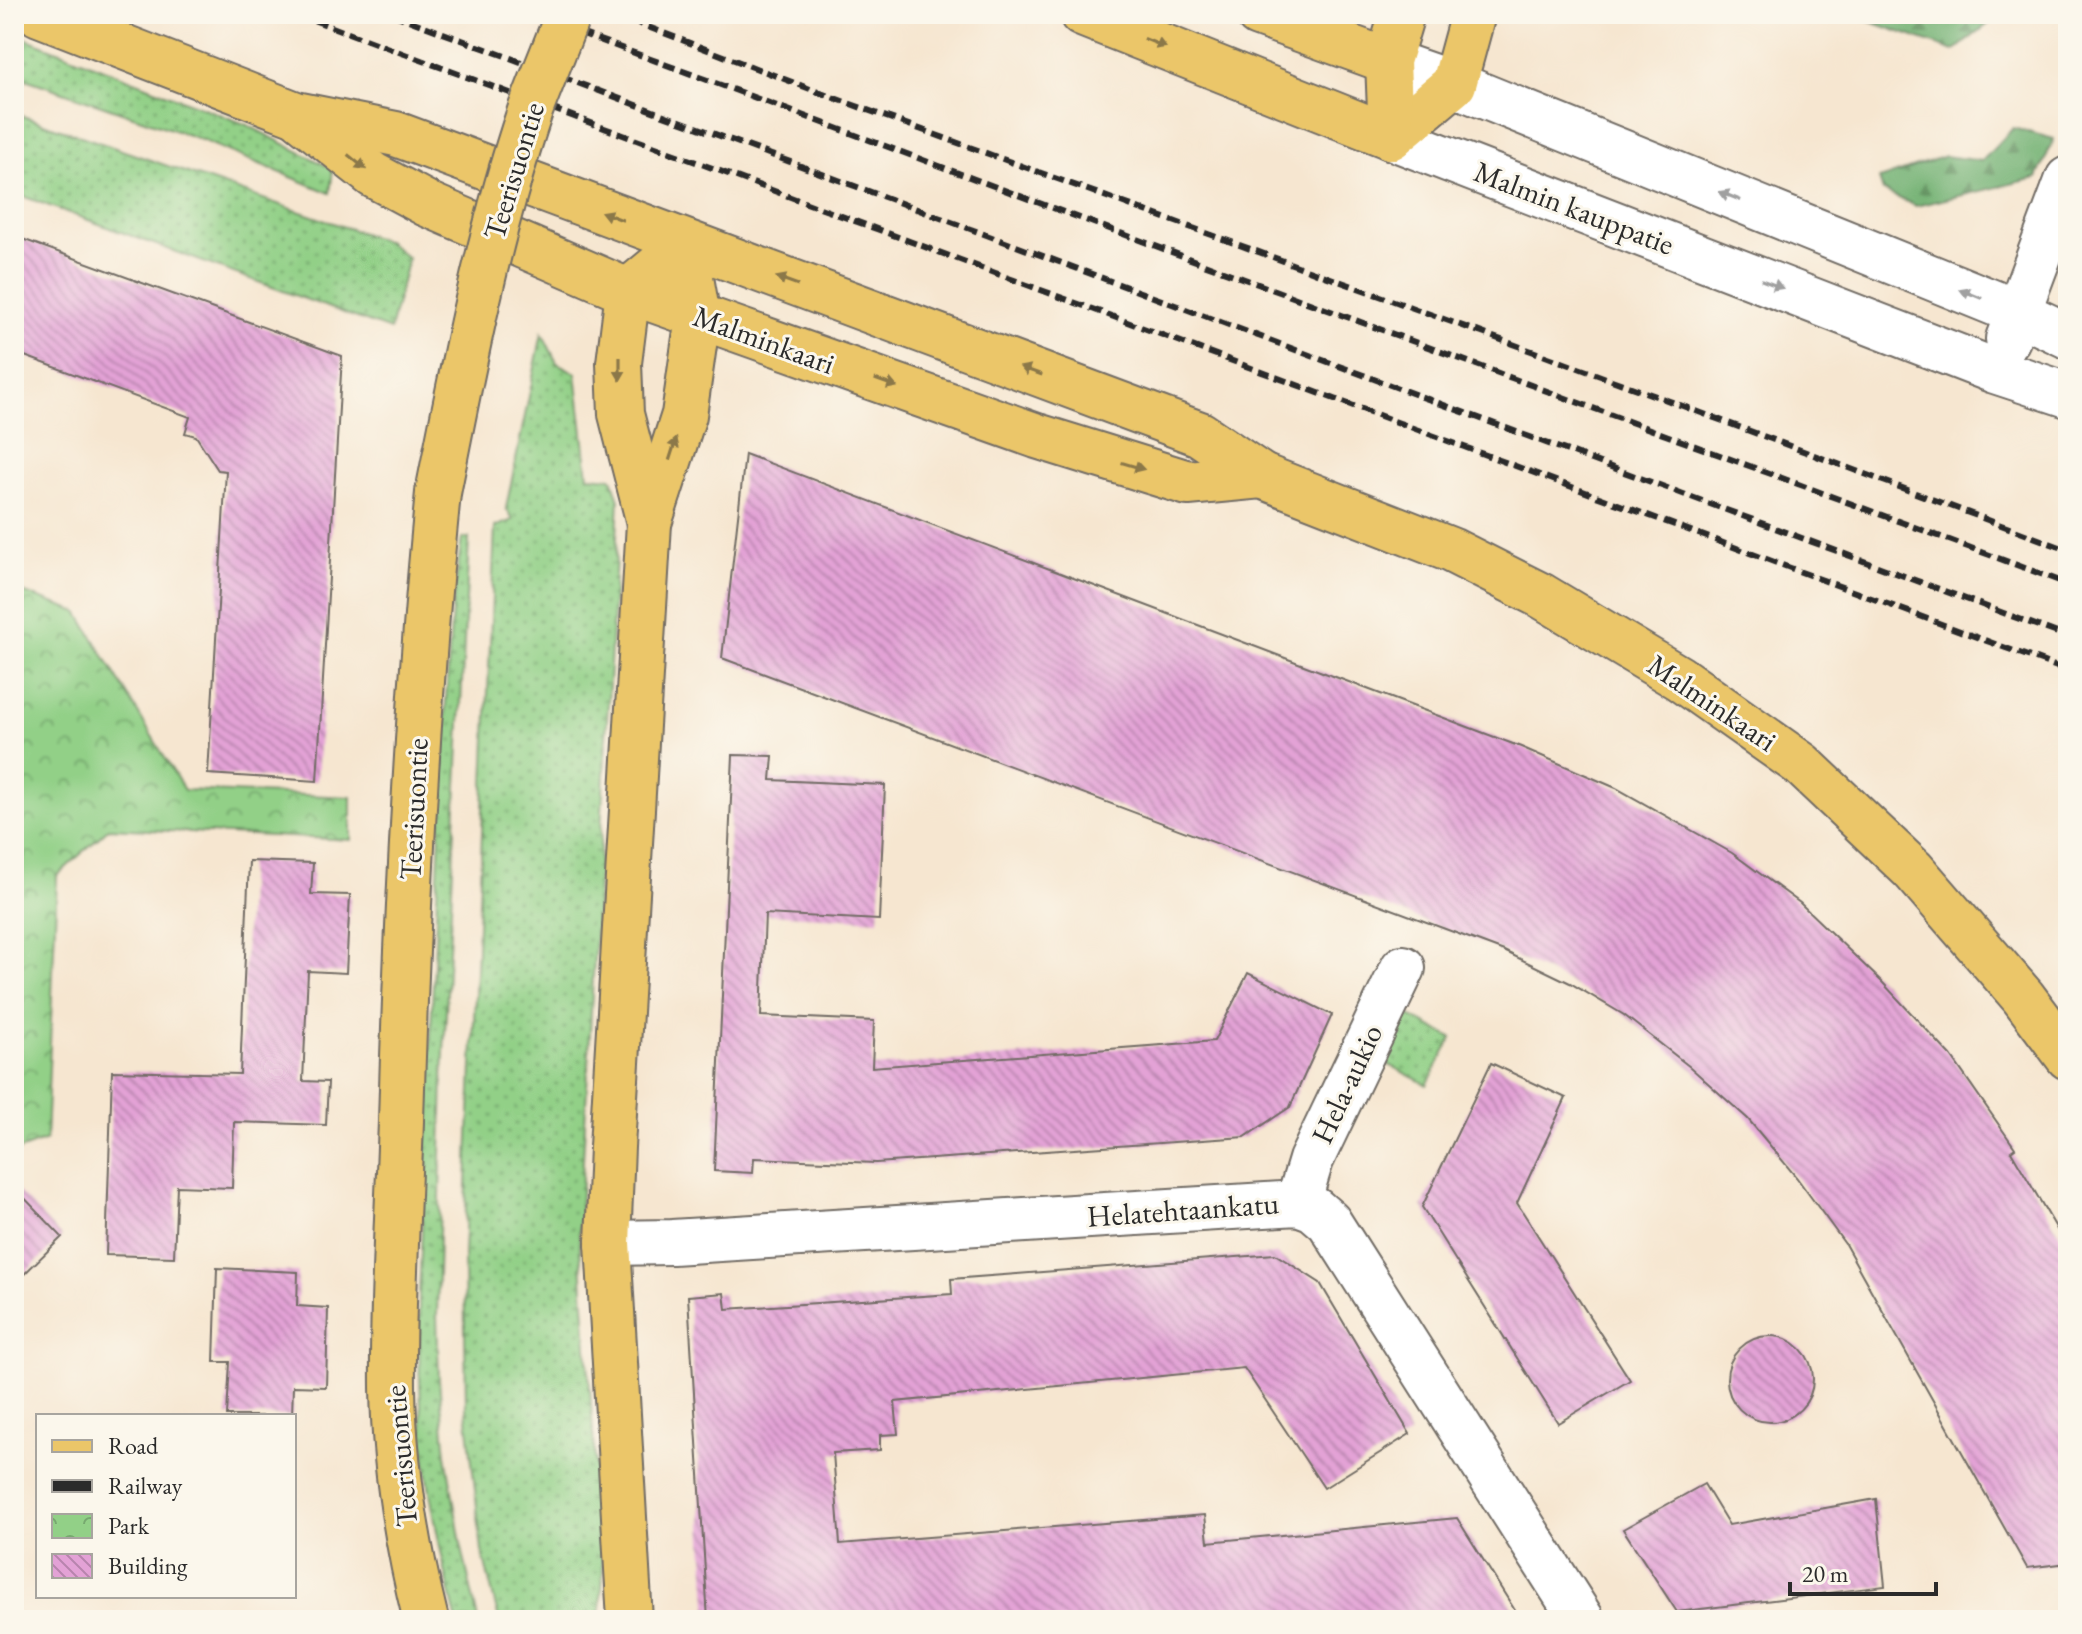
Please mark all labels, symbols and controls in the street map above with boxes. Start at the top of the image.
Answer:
one-way arrow [1143,37,1167,50]
street label: Teerisuontie [474,97,553,244]
street label: Malmin kauppatie [1469,152,1680,264]
one-way arrow [347,154,367,170]
one-way arrow [1718,189,1742,202]
one-way arrow [600,209,624,222]
one-way arrow [775,274,799,287]
one-way arrow [1760,278,1784,291]
one-way arrow [1959,287,1983,300]
street label: Malminkaari [688,296,840,383]
one-way arrow [614,357,626,382]
one-way arrow [1019,364,1043,376]
one-way arrow [874,378,898,390]
one-way arrow [667,437,680,461]
one-way arrow [1121,460,1145,473]
street label: Malminkaari [1640,645,1784,760]
street label: Teerisuontie [390,737,437,881]
street label: Hela-aukio [1302,1018,1391,1150]
street label: Helatehtaankatu [1086,1183,1280,1236]
street label: Teerisuontie [375,1384,426,1529]
legend [36,1414,296,1598]
text: Road [108,1430,159,1461]
text: Railway [108,1470,183,1501]
text: Park [108,1510,150,1541]
scale bar [1790,1546,1936,1596]
text: Building [108,1550,188,1581]
text: 20 m [1802,1558,1849,1589]

